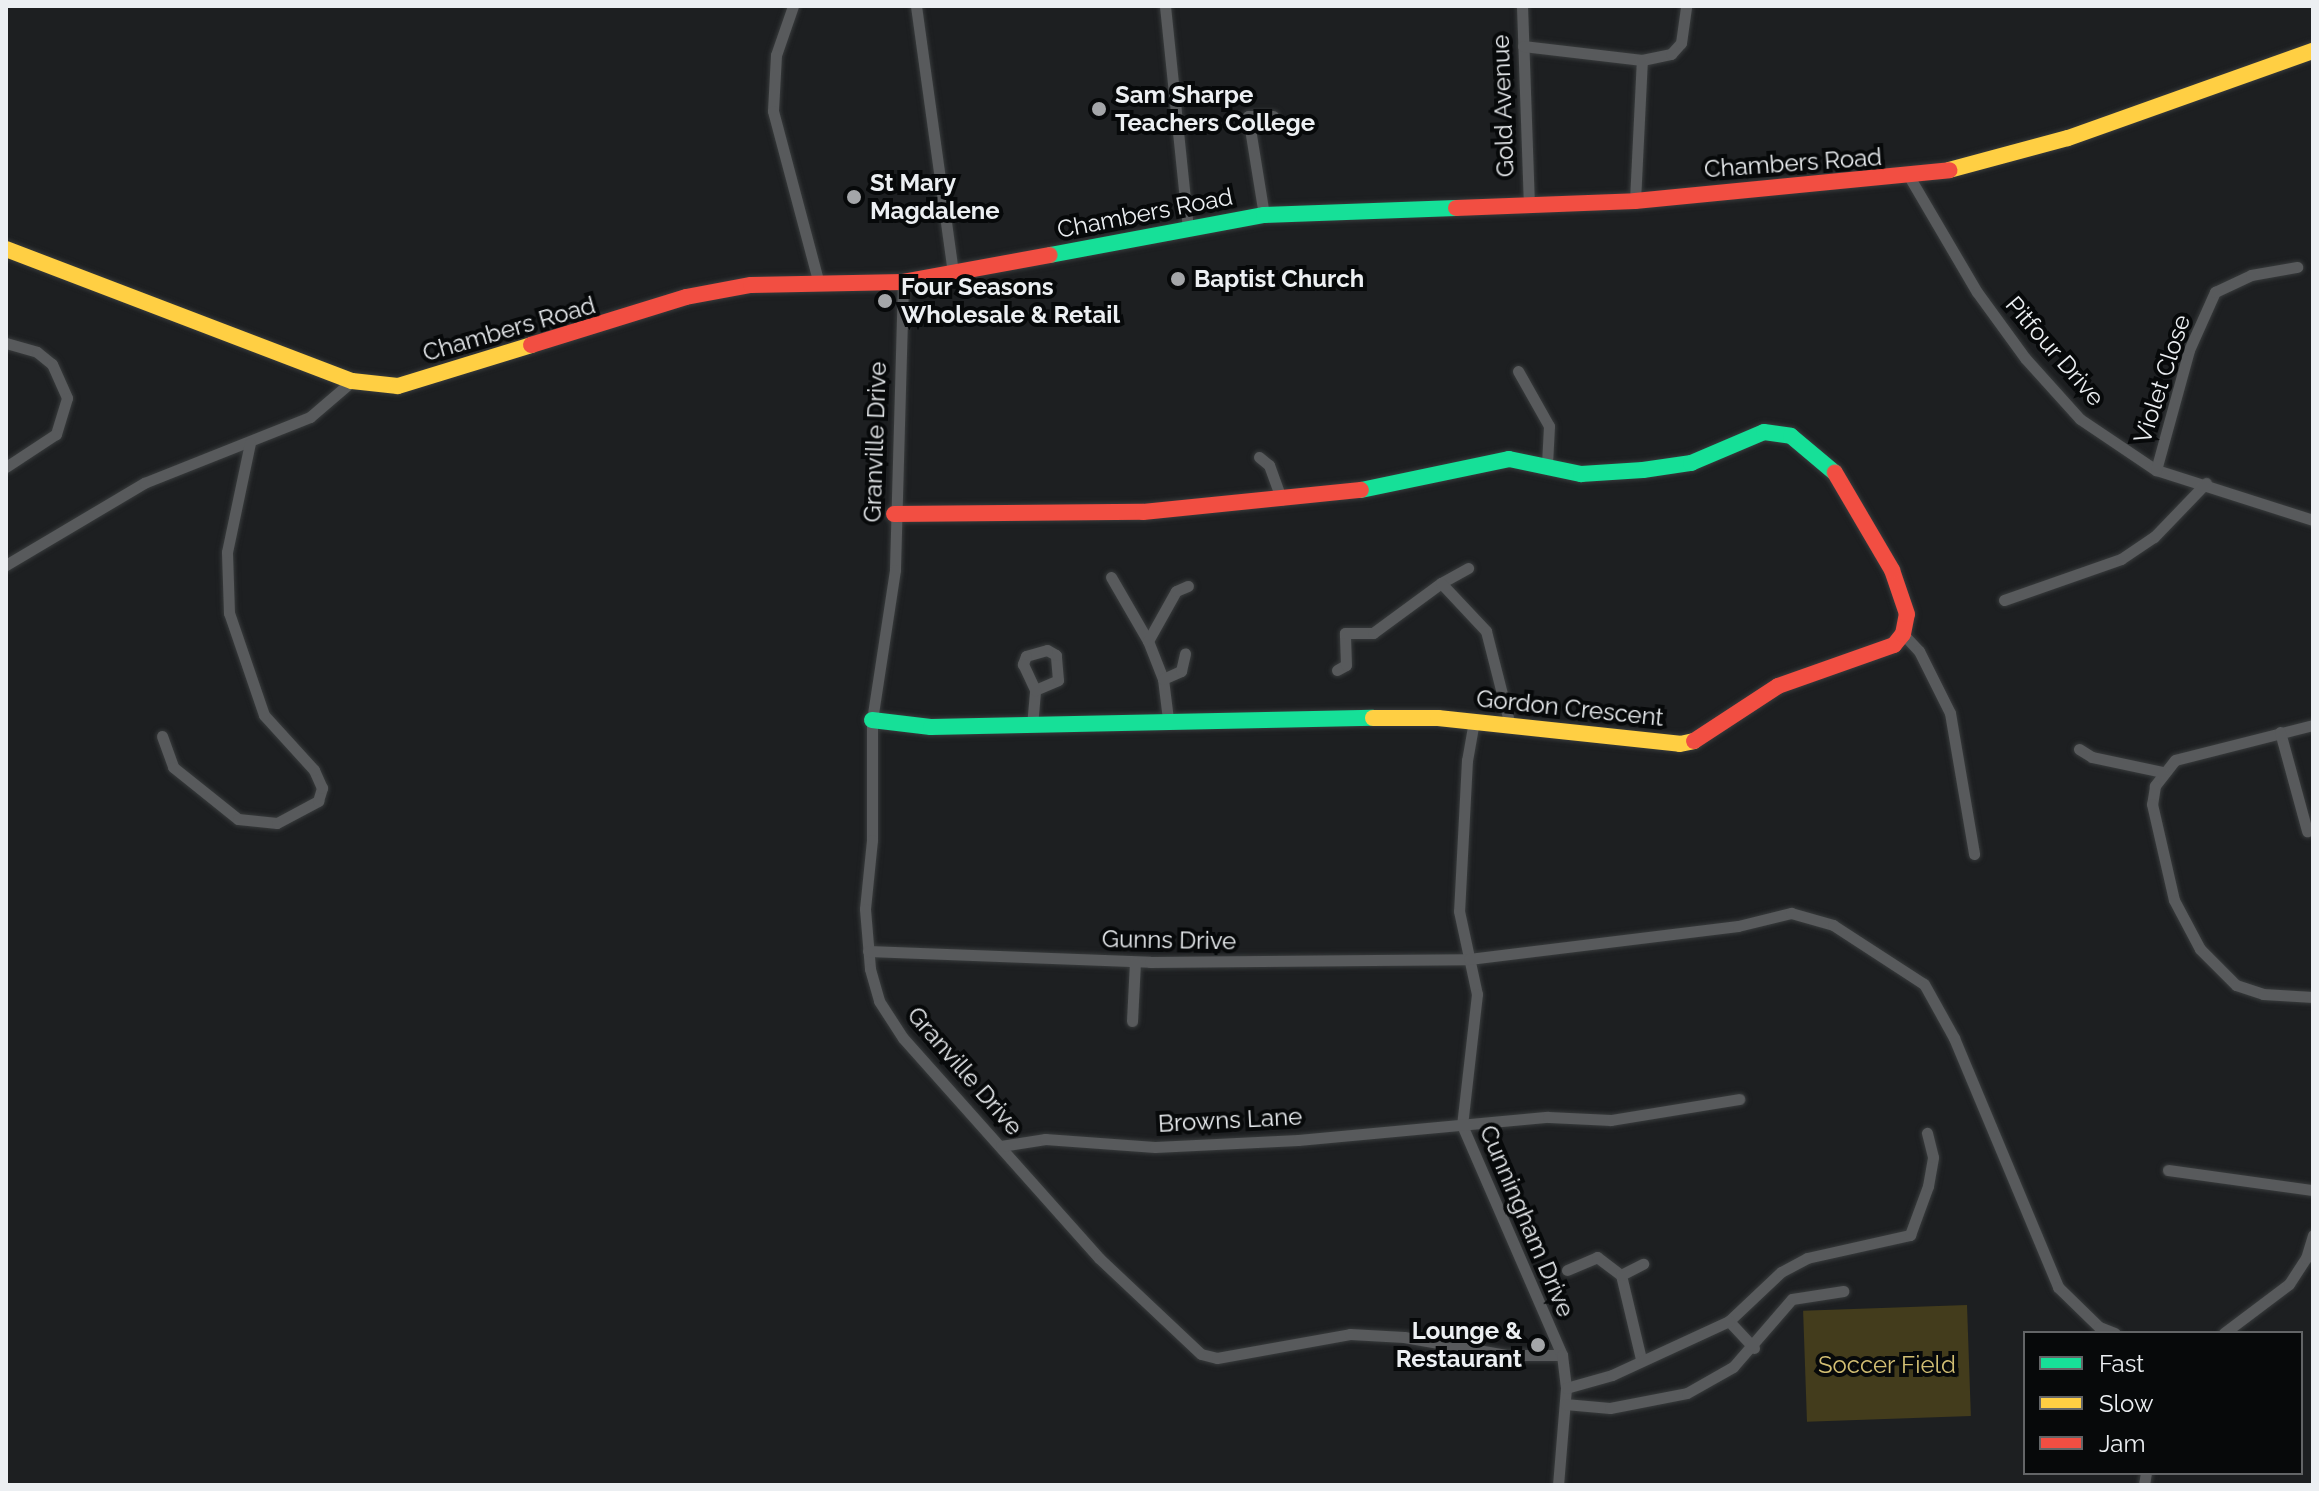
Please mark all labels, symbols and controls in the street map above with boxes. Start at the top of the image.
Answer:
street label: Gold Avenue [1486,34,1520,178]
place label: Sam Sharpe Teachers College [1115,81,1315,137]
marker: Sam Sharpe Teachers College [1090,100,1108,118]
street label: Chambers Road [1703,142,1883,184]
place label: St Mary Magdalene [870,169,1000,225]
street label: Chambers Road [1055,182,1235,244]
marker: St Mary Magdalene [845,188,863,206]
place label: Baptist Church [1194,265,1364,293]
marker: Baptist Church [1169,270,1187,288]
place label: Four Seasons Wholesale & Retail [901,273,1120,329]
street label: Pitfour Drive [1999,290,2111,412]
street label: Chambers Road [419,291,599,367]
marker: Four Seasons Wholesale & Retail [876,292,894,310]
street label: Violet Close [2128,311,2196,447]
street label: Granville Drive [858,361,892,523]
street label: Gordon Crescent [1475,684,1665,732]
street label: Gunns Drive [1102,924,1236,956]
street label: Granville Drive [901,1001,1029,1141]
street label: Browns Lane [1157,1102,1303,1138]
street label: Cunningham Drive [1474,1121,1580,1321]
place label: Lounge & Restaurant [1396,1317,1522,1373]
legend [2023,1331,2303,1475]
marker: Lounge & Restaurant [1529,1336,1547,1354]
text: Fast [2099,1349,2144,1378]
park label: Soccer Field [1818,1351,1956,1379]
text: Slow [2099,1389,2153,1418]
text: Jam [2099,1429,2145,1458]

